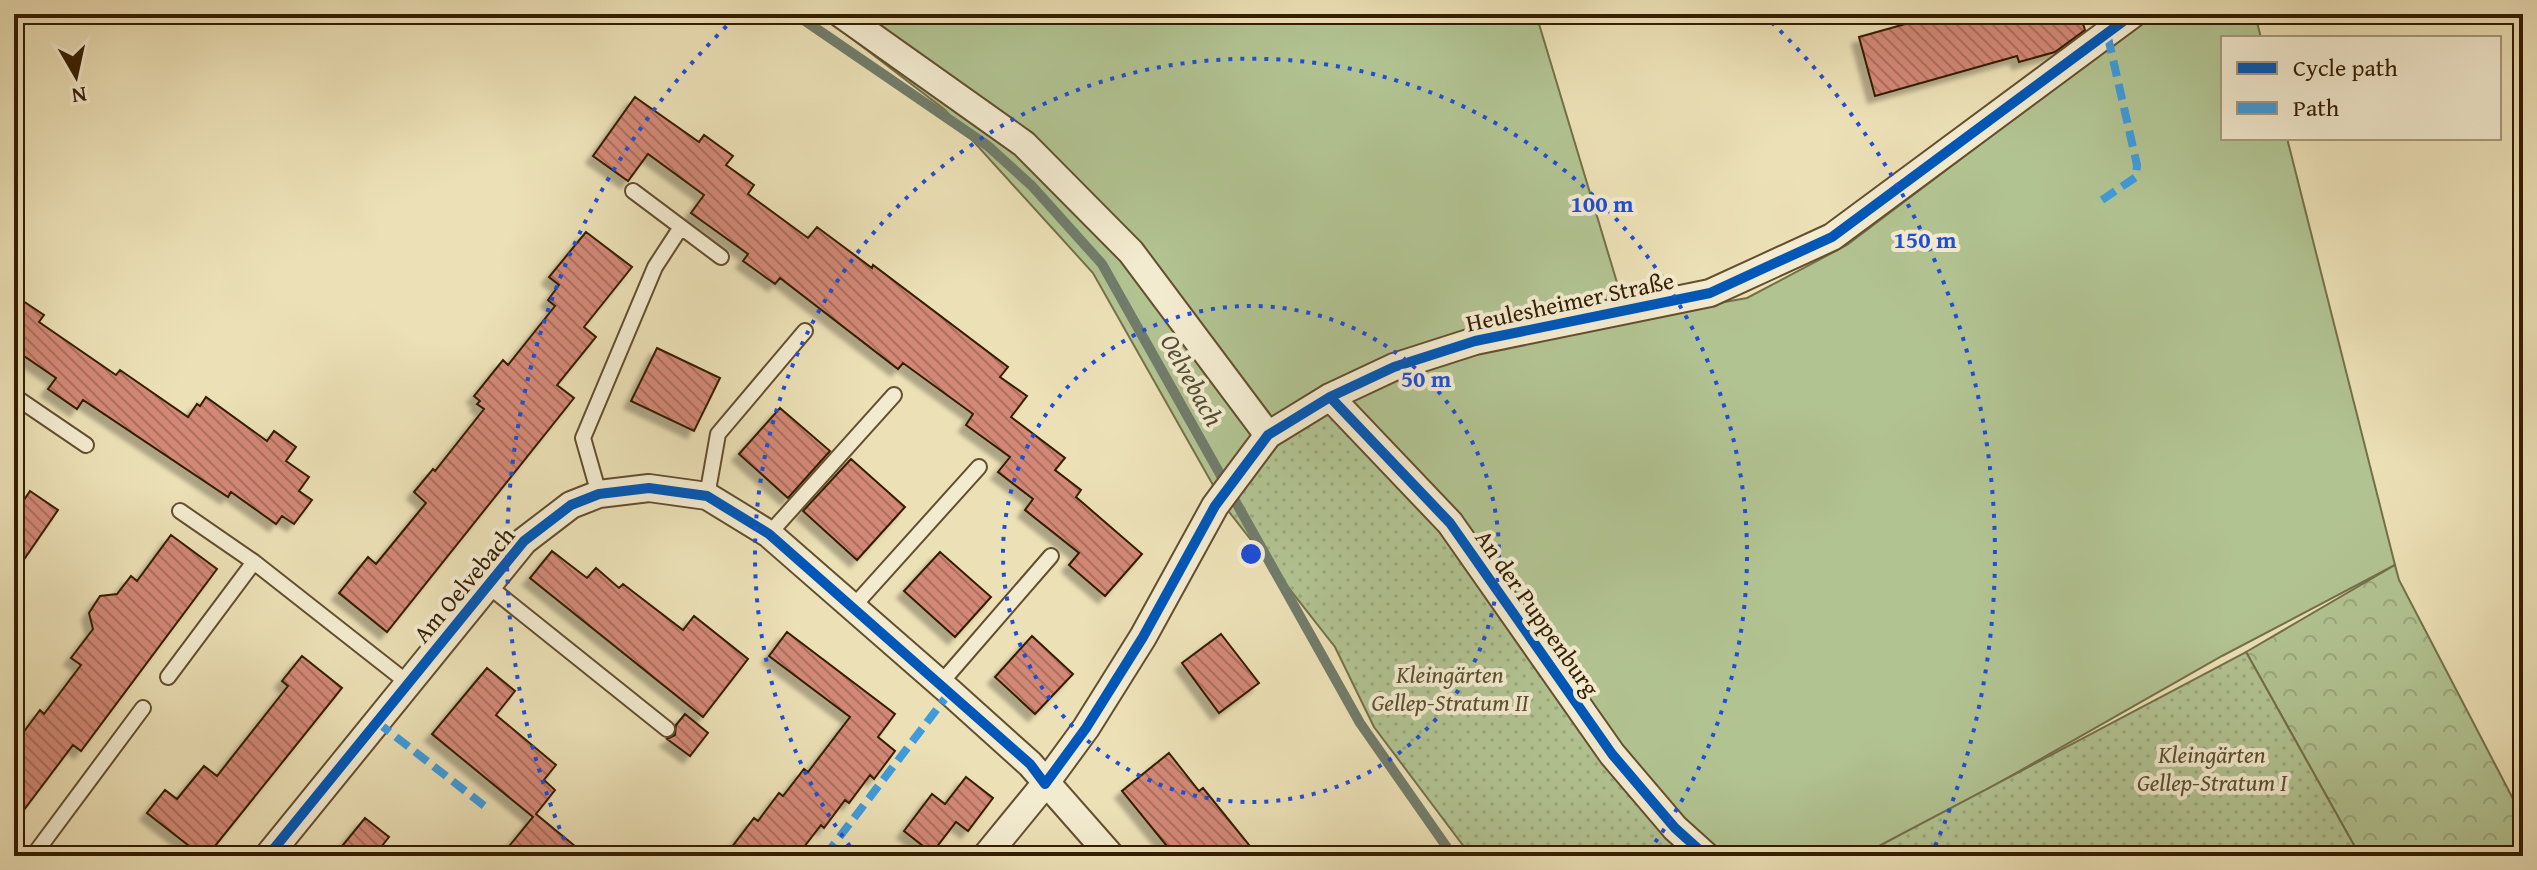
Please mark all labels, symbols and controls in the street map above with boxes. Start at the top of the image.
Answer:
north arrow [36,36,116,116]
legend [2221,36,2501,140]
text: Cycle path [2293,50,2398,85]
text: N [69,79,89,113]
text: Path [2293,90,2340,125]
text: 100 m [1570,186,1634,221]
text: 150 m [1893,222,1957,257]
street label: Heulesheimer Straße [1463,262,1677,341]
water label: Oelvebach [1151,326,1234,433]
text: 50 m [1401,361,1452,396]
street label: Am Oelvebach [405,519,523,650]
street label: An der Puppenburg [1467,522,1608,703]
centre of rings [1237,540,1265,568]
park label: Kleingärten Gellep-Stratum II [1371,657,1530,720]
park label: Kleingärten Gellep-Stratum I [2137,737,2288,800]

